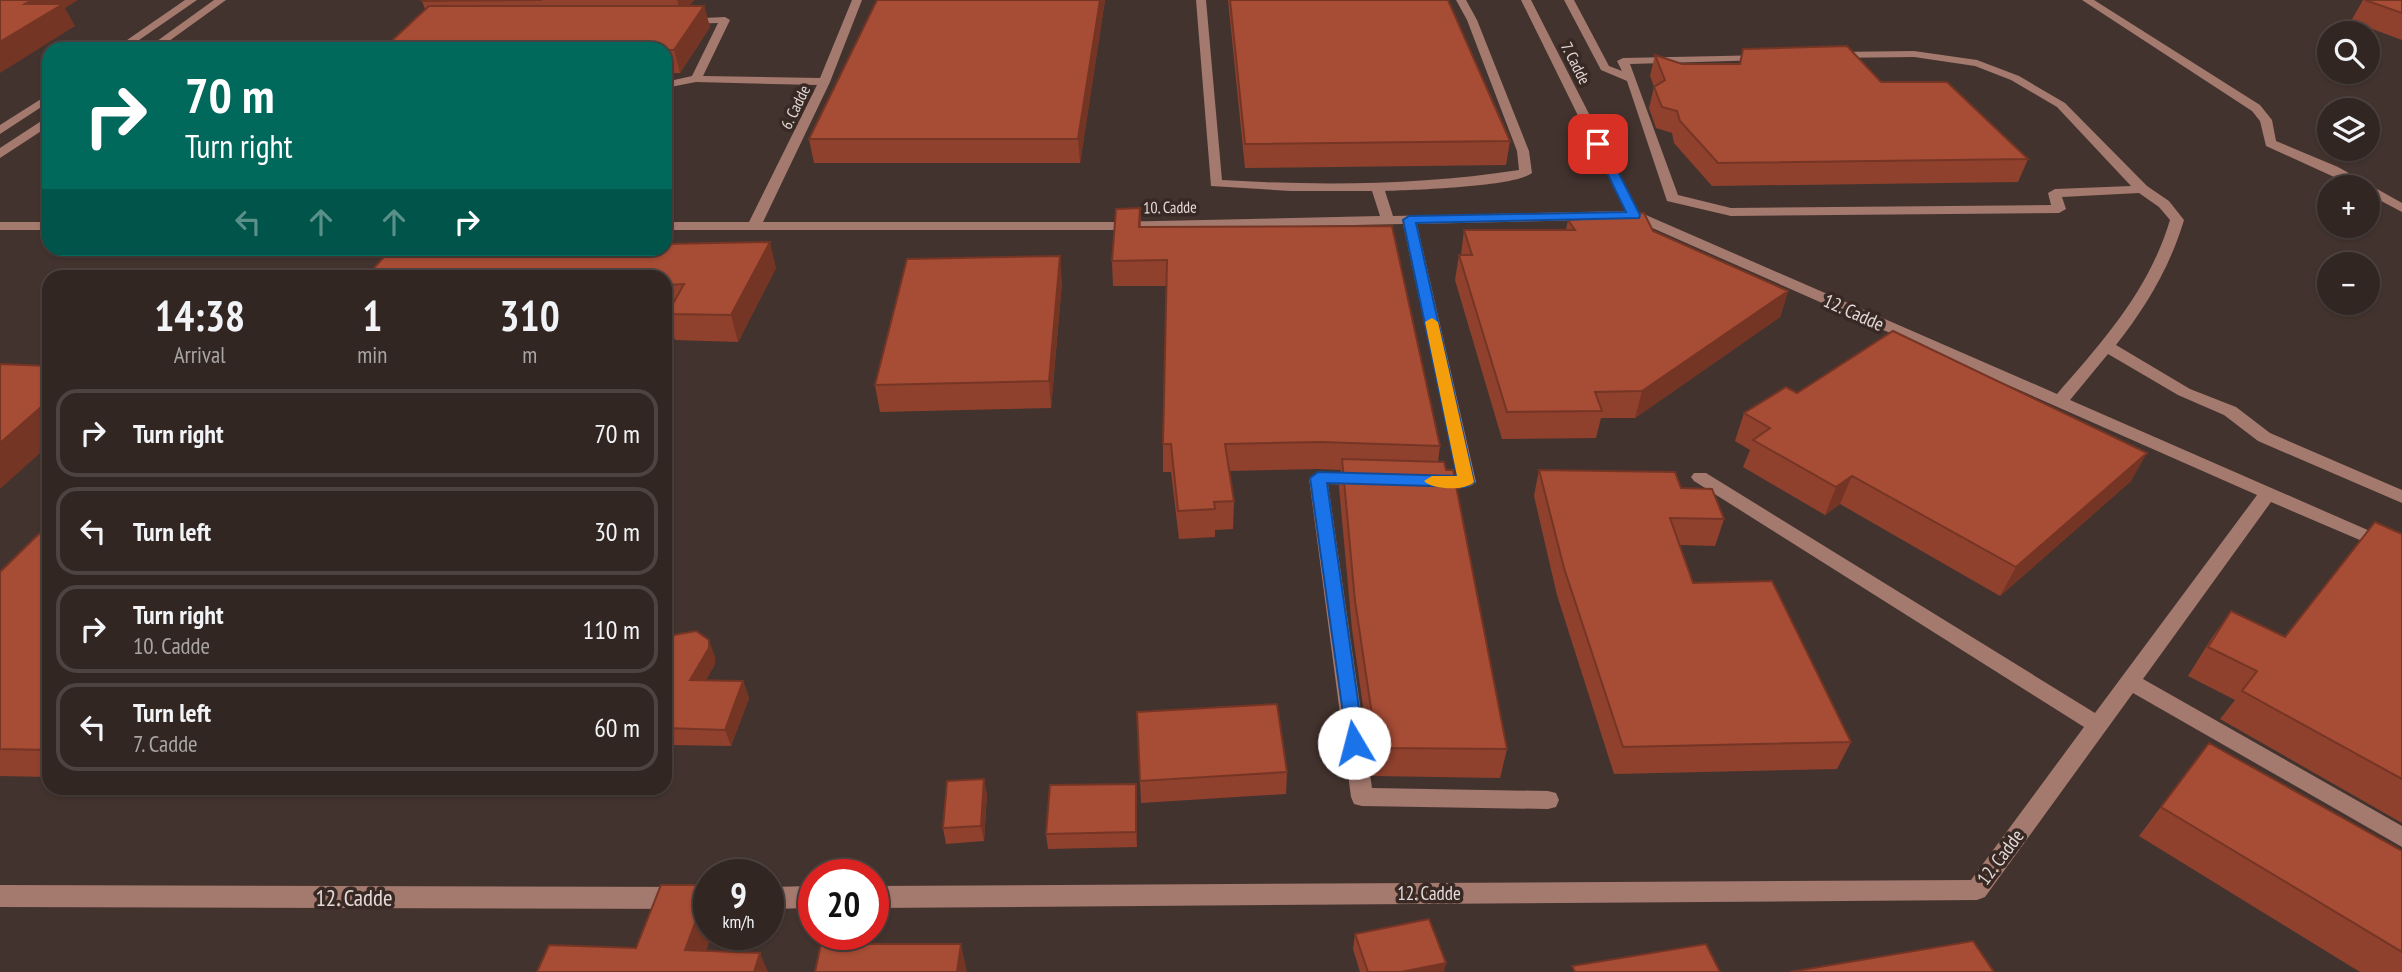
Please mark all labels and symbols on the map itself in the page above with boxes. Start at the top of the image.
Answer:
street label: 7. Cadde [1557,38,1595,88]
street label: 6. Cadde [776,82,814,132]
pin [1568,114,1628,174]
street label: 10. Cadde [1143,197,1197,217]
street label: 12. Cadde [1820,288,1888,336]
position arrow [1317,706,1391,780]
street label: 12. Cadde [1971,824,2029,890]
speed limit sign: 20 [798,859,889,950]
street label: 12. Cadde [1397,881,1461,905]
street label: 12. Cadde [315,883,393,912]

